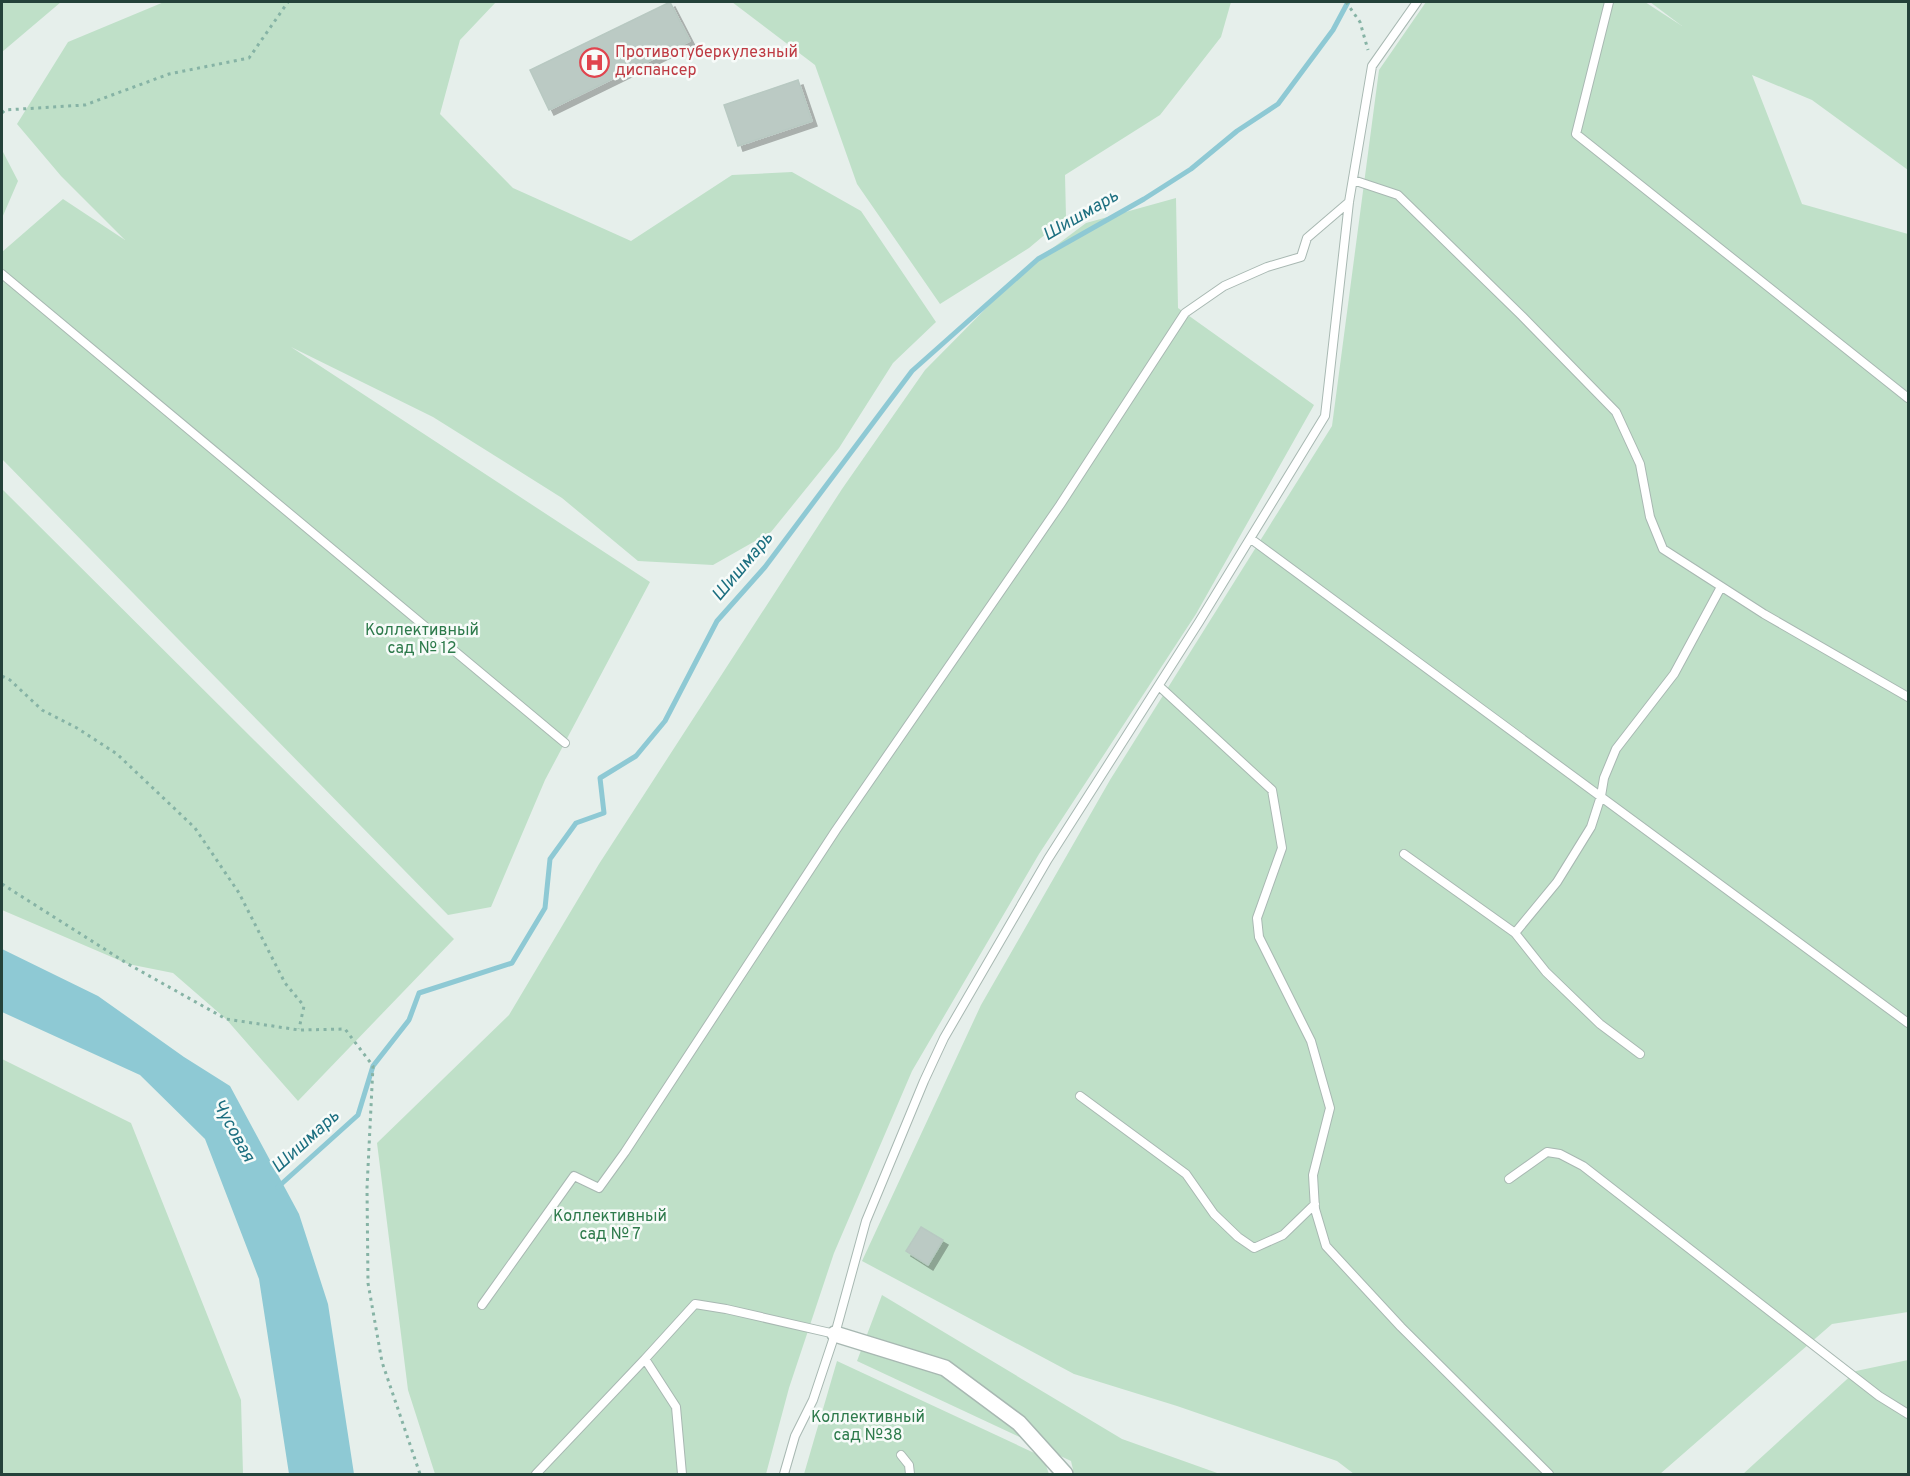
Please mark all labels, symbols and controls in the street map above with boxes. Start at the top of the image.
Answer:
place label: Противотуберкулезный диспансер [615,43,798,81]
hospital icon: Противотуберкулезный диспансер [578,46,610,78]
water label: Шишмарь [1039,185,1123,247]
water label: Шишмарь [707,527,779,607]
park label: Коллективный сад № 12 [365,621,479,659]
water label: Чусовая [206,1096,260,1167]
water label: Шишмарь [267,1105,345,1179]
park label: Коллективный сад № 7 [553,1207,667,1245]
park label: Коллективный сад №38 [811,1408,925,1446]

